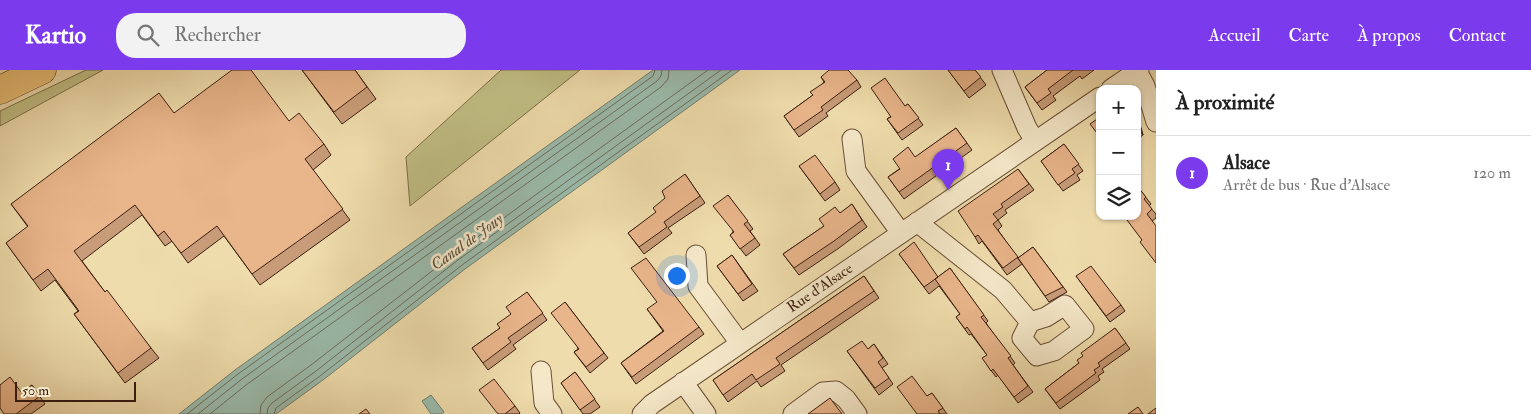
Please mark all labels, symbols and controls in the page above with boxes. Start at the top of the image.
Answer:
search box [116,13,466,58]
text: Kartio [25,20,86,51]
icon: search [134,21,162,49]
text: Rechercher [174,23,261,47]
text: Accueil [1208,24,1261,47]
text: Carte [1289,24,1329,47]
text: À propos [1357,24,1421,47]
text: Contact [1449,24,1506,47]
map controls [1096,85,1141,220]
button: + [1096,85,1141,130]
text: À proximité [1176,89,1274,116]
button: − [1096,130,1141,175]
pin: 1 [932,149,964,190]
text: Alsace [1223,151,1270,175]
text: 1 [1189,163,1195,183]
text: 120 m [1473,163,1511,183]
button: layers [1096,175,1141,220]
text: Arrêt de bus · Rue d'Alsace [1223,175,1390,195]
water label: Canal de Jouy [427,209,507,275]
street label: Rue d'Alsace [783,259,857,317]
your location [664,263,690,289]
scale bar [15,379,136,402]
text: 50 m [22,382,49,399]

